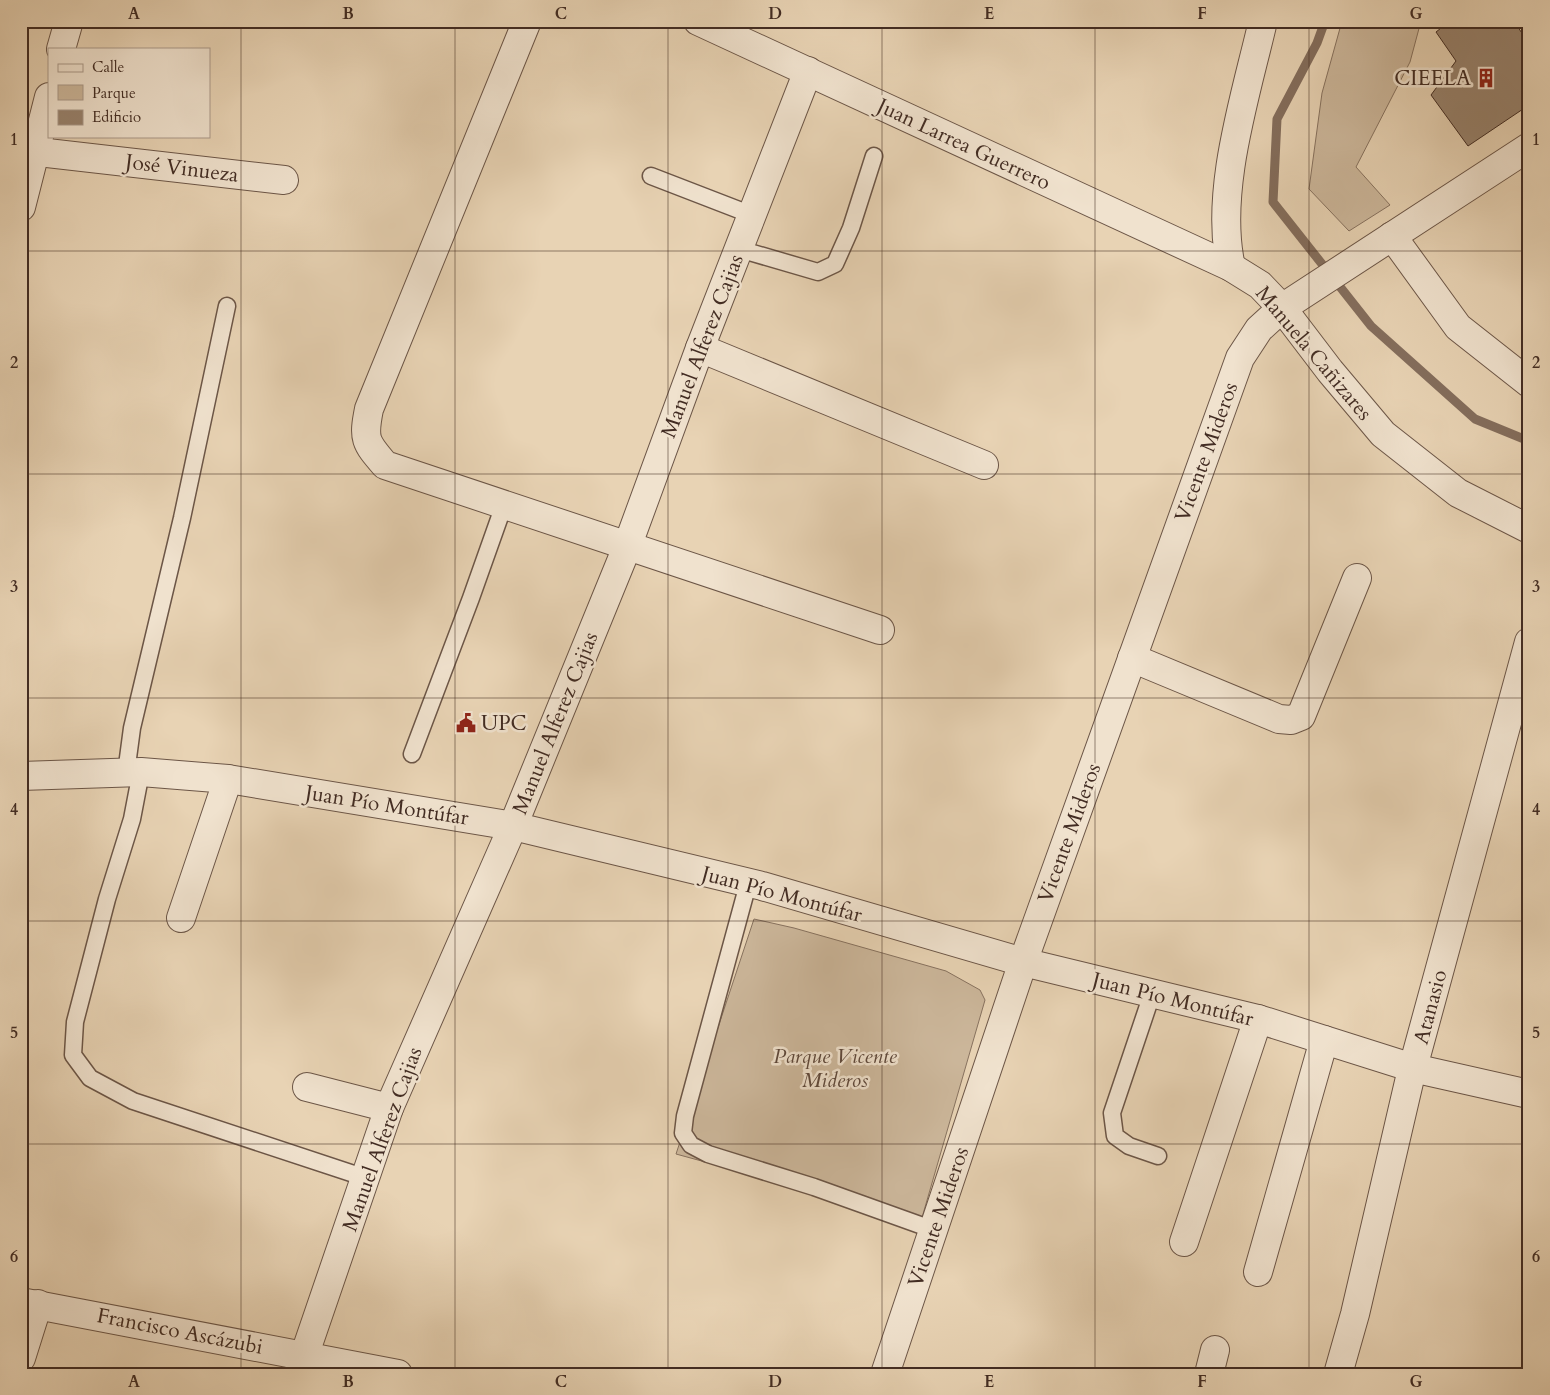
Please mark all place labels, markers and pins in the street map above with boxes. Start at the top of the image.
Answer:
place label: CIEELA [1394,64,1471,93]
building icon: CIEELA [1475,67,1497,89]
place label: UPC [481,709,527,738]
public building icon: UPC [455,712,477,734]

